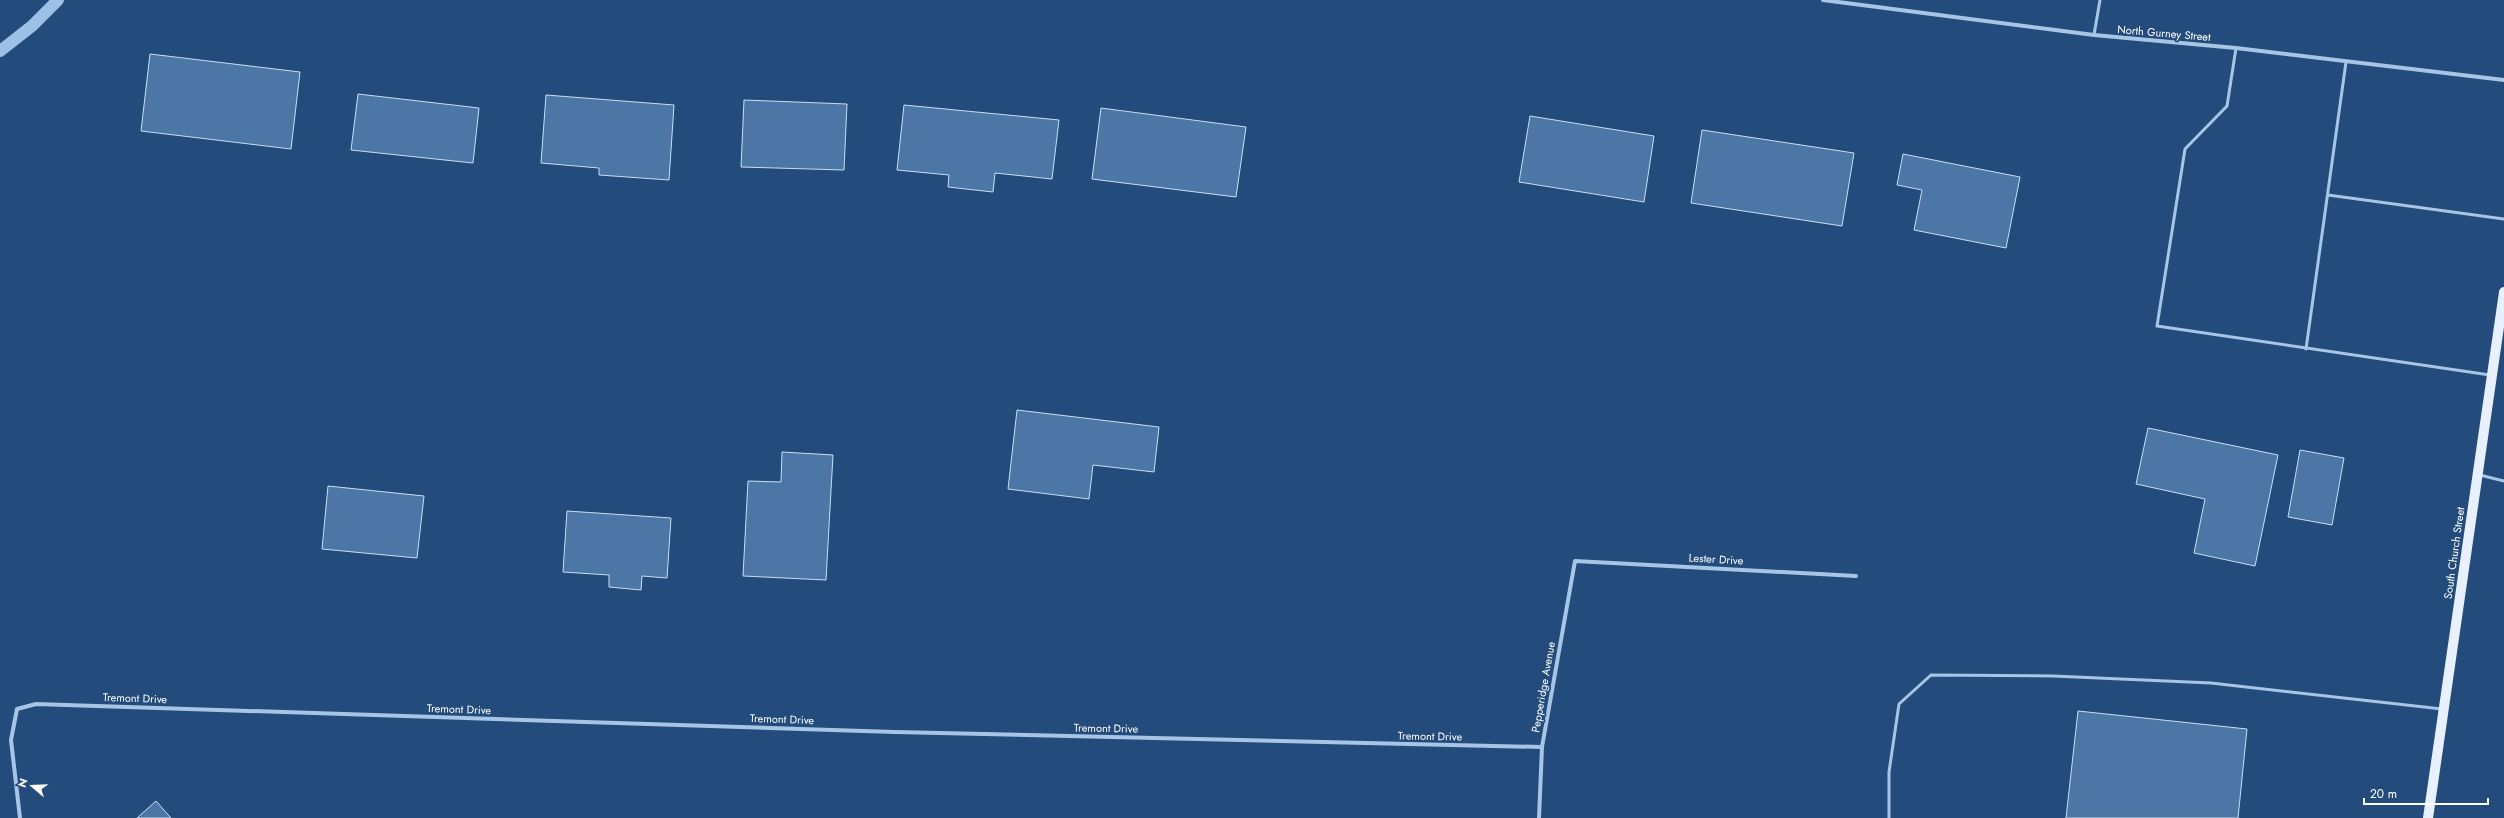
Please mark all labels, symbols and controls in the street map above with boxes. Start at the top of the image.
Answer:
street label: North Gurney Street [2117,21,2212,45]
street label: South Church Street [2440,506,2468,600]
street label: Lester Drive [1688,550,1744,568]
street label: Pepperidge Avenue [1527,640,1559,734]
street label: Tremont Drive [103,689,168,707]
street label: Tremont Drive [427,700,492,718]
street label: Tremont Drive [750,710,815,728]
street label: Tremont Drive [1074,719,1139,737]
street label: Tremont Drive [1398,727,1463,745]
north arrow [12,766,52,806]
text: N [14,776,32,789]
scale bar [2364,780,2488,806]
text: 20 m [2370,785,2397,803]

